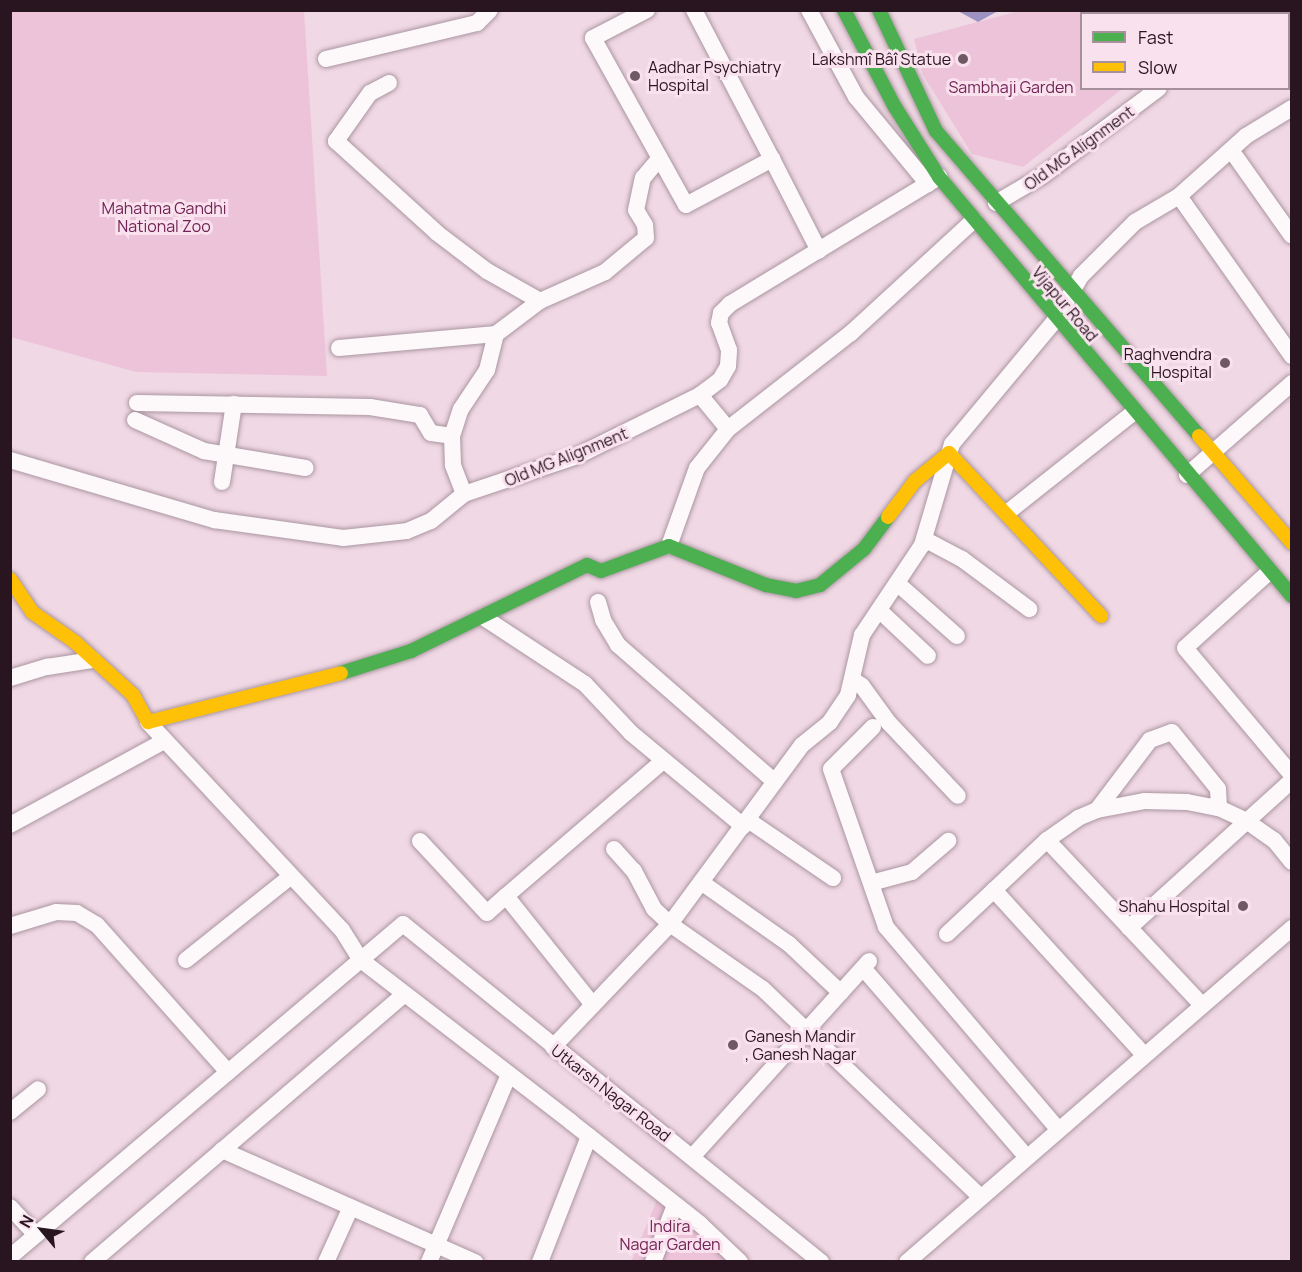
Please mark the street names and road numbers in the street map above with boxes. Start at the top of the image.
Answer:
street label: Old MG Alignment [1020,102,1138,194]
street label: Vijapur Road [1028,263,1102,345]
street label: Old MG Alignment [502,424,630,490]
street label: Utkarsh Nagar Road [548,1040,674,1146]

